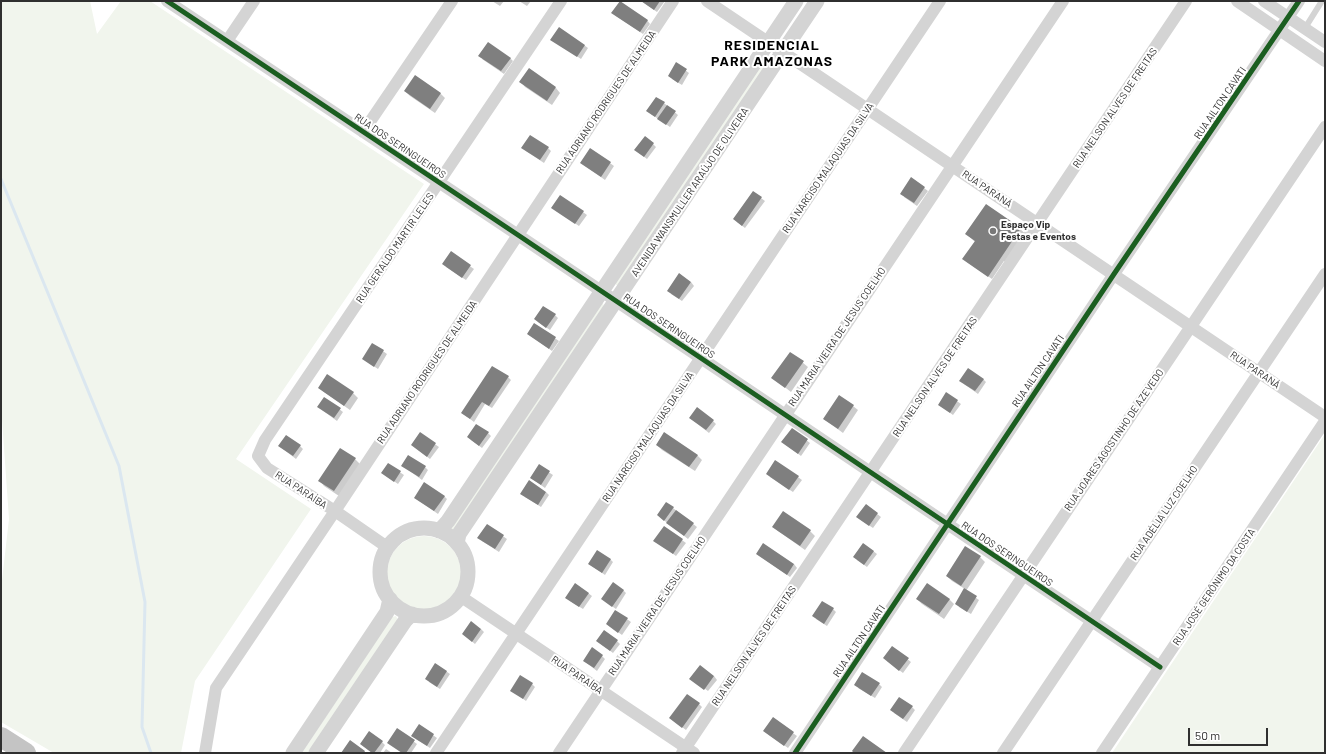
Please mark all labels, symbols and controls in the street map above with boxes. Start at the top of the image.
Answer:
street label: RUA ADRIANO RODRIGUES DE ALMEIDA [553,28,659,176]
district label: RESIDENCIAL PARK AMAZONAS [711,37,833,70]
street label: RUA NELSON ALVES DE FREITAS [1070,46,1160,170]
street label: RUA AILTON CAVATI [1191,65,1249,141]
street label: RUA NARCISO MALAQUIAS DA SILVA [780,100,876,236]
street label: AVENIDA WANSMULLER ARAÚJO DE OLIVEIRA [629,105,751,279]
street label: RUA DOS SERINGUEIROS [352,111,448,181]
street label: RUA PARANÁ [960,168,1014,210]
street label: RUA GERALDO MARTIR LELES [354,191,436,305]
place label: Espaço Vip Festas e Eventos [1001,219,1076,242]
marker: Espaço Vip Festas e Eventos [988,226,998,236]
street label: RUA MARIA VIEIRA DE JESUS COELHO [786,265,888,409]
street label: RUA DOS SERINGUEIROS [621,291,717,361]
street label: RUA ADRIANO RODRIGUES DE ALMEIDA [374,298,480,446]
street label: RUA NELSON ALVES DE FREITAS [890,315,980,439]
street label: RUA AILTON CAVATI [1009,333,1067,409]
street label: RUA PARANÁ [1228,349,1282,391]
street label: RUA JOARES AGOSTINHO DE AZEVEDO [1062,367,1166,513]
street label: RUA NARCISO MALAQUIAS DA SILVA [600,369,696,505]
street label: RUA ADÉLIA LUZ COELHO [1128,463,1200,563]
street label: RUA PARAÍBA [273,469,329,511]
street label: RUA DOS SERINGUEIROS [959,519,1055,589]
street label: RUA JOSÉ GERÔNIMO DA COSTA [1170,526,1258,648]
street label: RUA MARIA VIEIRA DE JESUS COELHO [606,534,708,678]
street label: RUA NELSON ALVES DE FREITAS [709,584,799,708]
street label: RUA AILTON CAVATI [830,603,888,679]
street label: RUA PARAÍBA [549,653,605,697]
scale bar [1190,720,1270,746]
text: 50 m [1195,728,1220,742]

